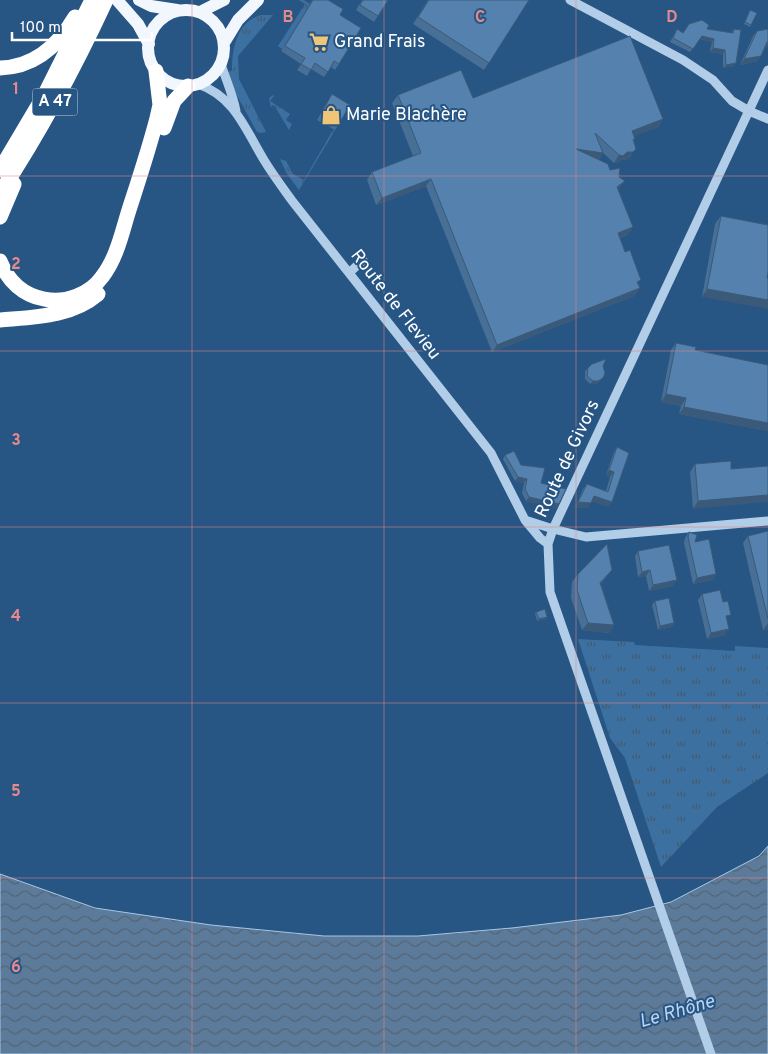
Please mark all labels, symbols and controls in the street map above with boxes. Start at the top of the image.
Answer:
text: B [282,8,294,28]
text: C [475,8,485,28]
text: D [666,8,678,28]
scale bar [12,10,152,42]
text: 100 m [20,19,61,38]
supermarket icon: Grand Frais [308,31,330,53]
place label: Grand Frais [334,31,425,54]
text: 1 [13,80,19,100]
road number: A 47 [32,88,78,115]
shop icon: Marie Blachère [320,104,342,126]
place label: Marie Blachère [346,104,467,127]
street label: Route de Flevieu [345,245,445,365]
text: 2 [11,255,21,275]
street label: Route de Givors [531,396,605,522]
text: 3 [11,431,21,451]
text: 4 [11,607,21,627]
text: 5 [11,782,21,802]
text: 6 [11,958,21,978]
water label: Le Rhône [637,990,718,1034]

